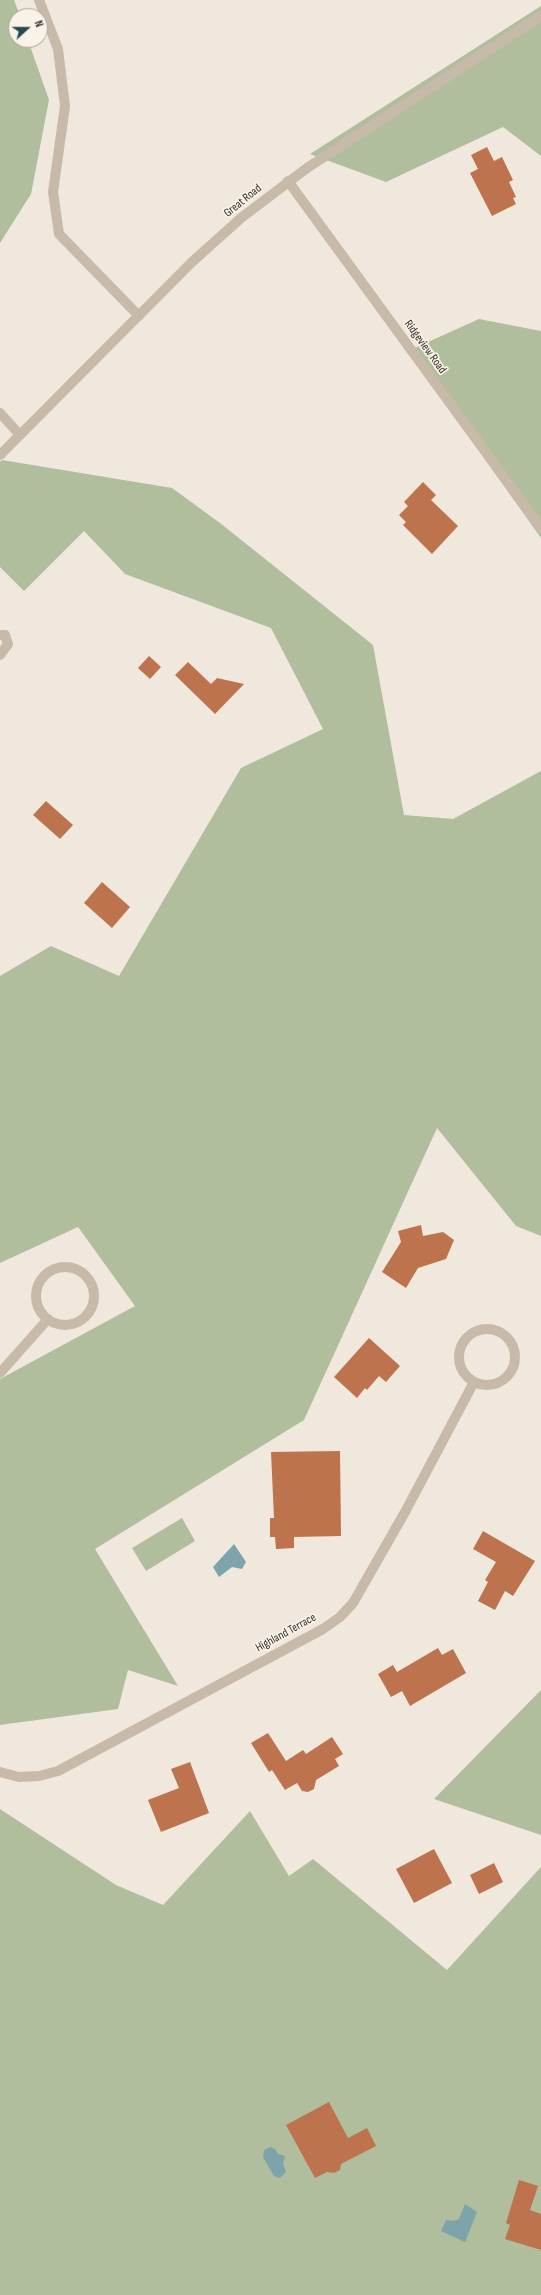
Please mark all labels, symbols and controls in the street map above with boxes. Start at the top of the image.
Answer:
north arrow [8,8,48,48]
text: N [32,19,46,29]
street label: Great Road [221,181,265,221]
street label: Ridgeview Road [401,317,449,377]
street label: Highland Terrace [253,1610,319,1656]

